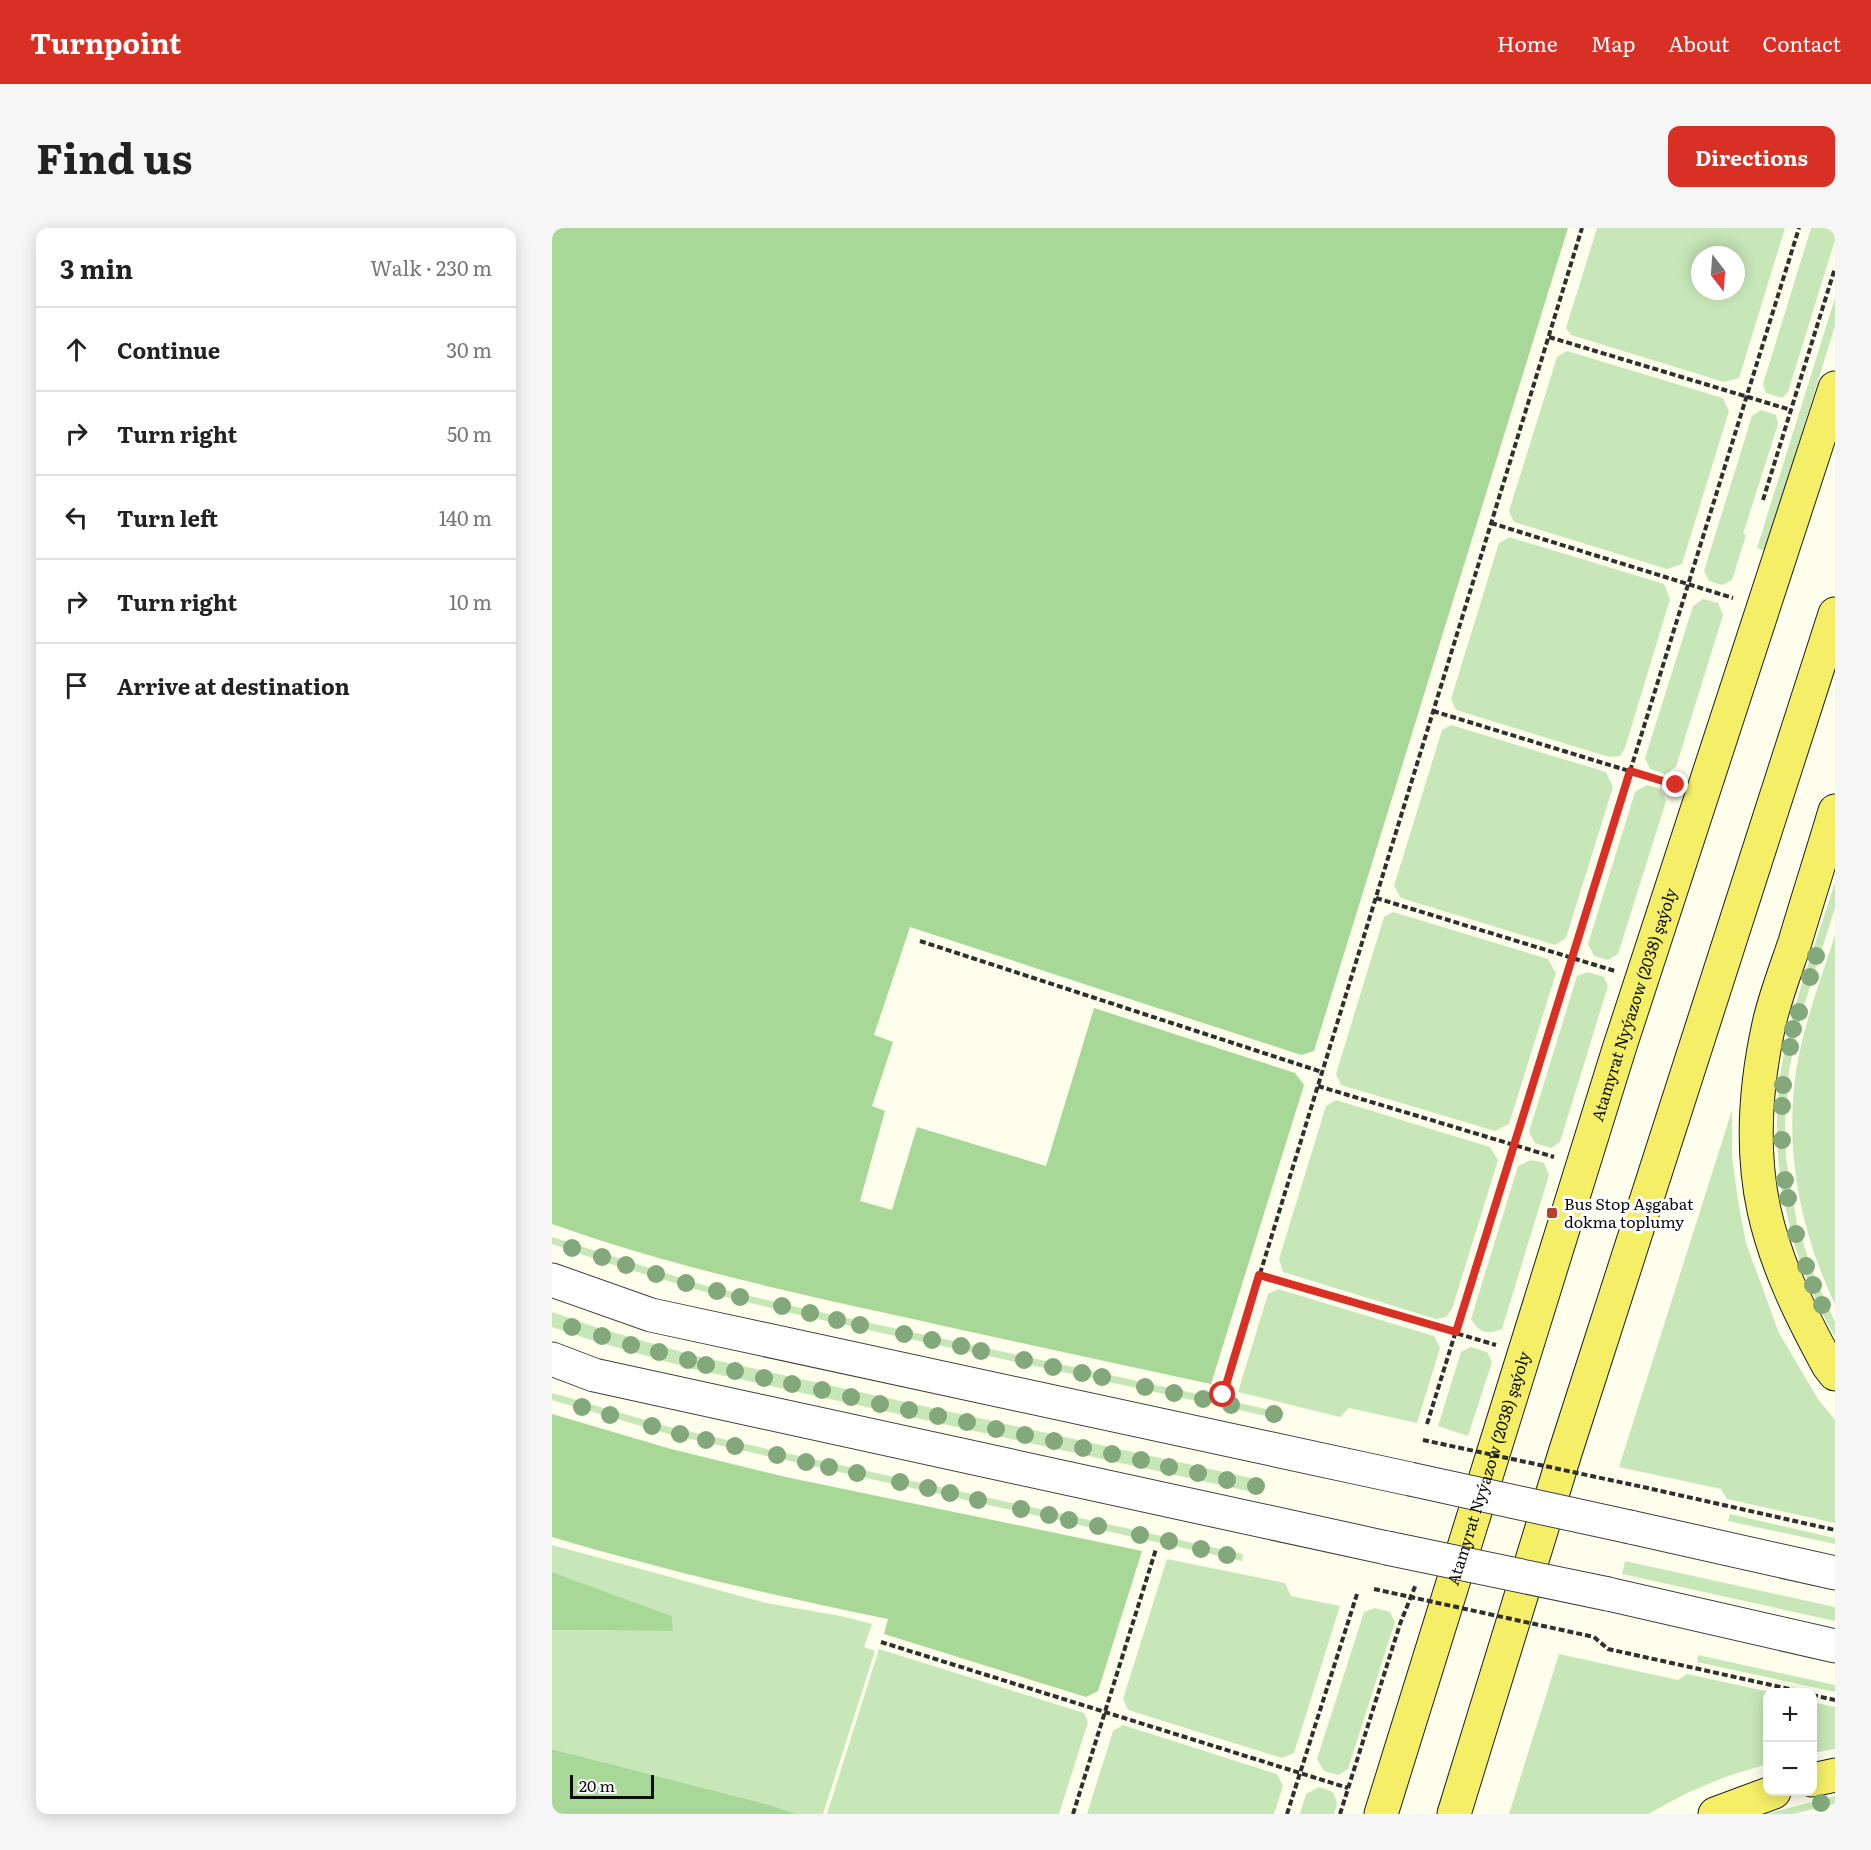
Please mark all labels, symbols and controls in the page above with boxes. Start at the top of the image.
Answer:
text: Turnpoint [30,21,181,63]
text: Home [1497,27,1558,58]
text: Map [1591,27,1635,58]
text: About [1668,27,1730,58]
text: Contact [1763,27,1841,58]
text: Find us [36,125,193,187]
button: Directions [1668,126,1835,187]
north arrow [1691,246,1745,300]
text: 3 min [60,248,133,287]
text: Walk · 230 m [370,252,492,282]
icon: ahead [60,333,93,366]
text: Continue [117,333,220,366]
text: 30 m [446,334,492,364]
icon: right [60,417,93,450]
text: Turn right [117,417,237,450]
text: 50 m [447,418,492,448]
icon: left [60,501,93,534]
text: Turn left [117,501,218,534]
text: 140 m [439,502,492,532]
icon: right [60,585,93,618]
text: Turn right [117,585,237,618]
text: 10 m [449,586,492,616]
icon: arrive [60,669,93,702]
text: Arrive at destination [117,669,350,702]
route end [1662,771,1688,797]
street label: Atamyrat Nyýazow (2038) şaýoly [1584,884,1682,1124]
place label: Bus Stop Aşgabat dokma toplumy [1564,1191,1694,1233]
marker: Bus Stop Aşgabat dokma toplumy [1545,1206,1559,1220]
street label: Atamyrat Nyýazow (2038) şaýoly [1440,1347,1535,1588]
route start [1209,1381,1235,1407]
map controls [1763,1688,1817,1796]
button: + [1763,1688,1817,1742]
button: − [1763,1742,1817,1796]
scale bar [570,1772,654,1800]
text: 20 m [579,1773,615,1797]

